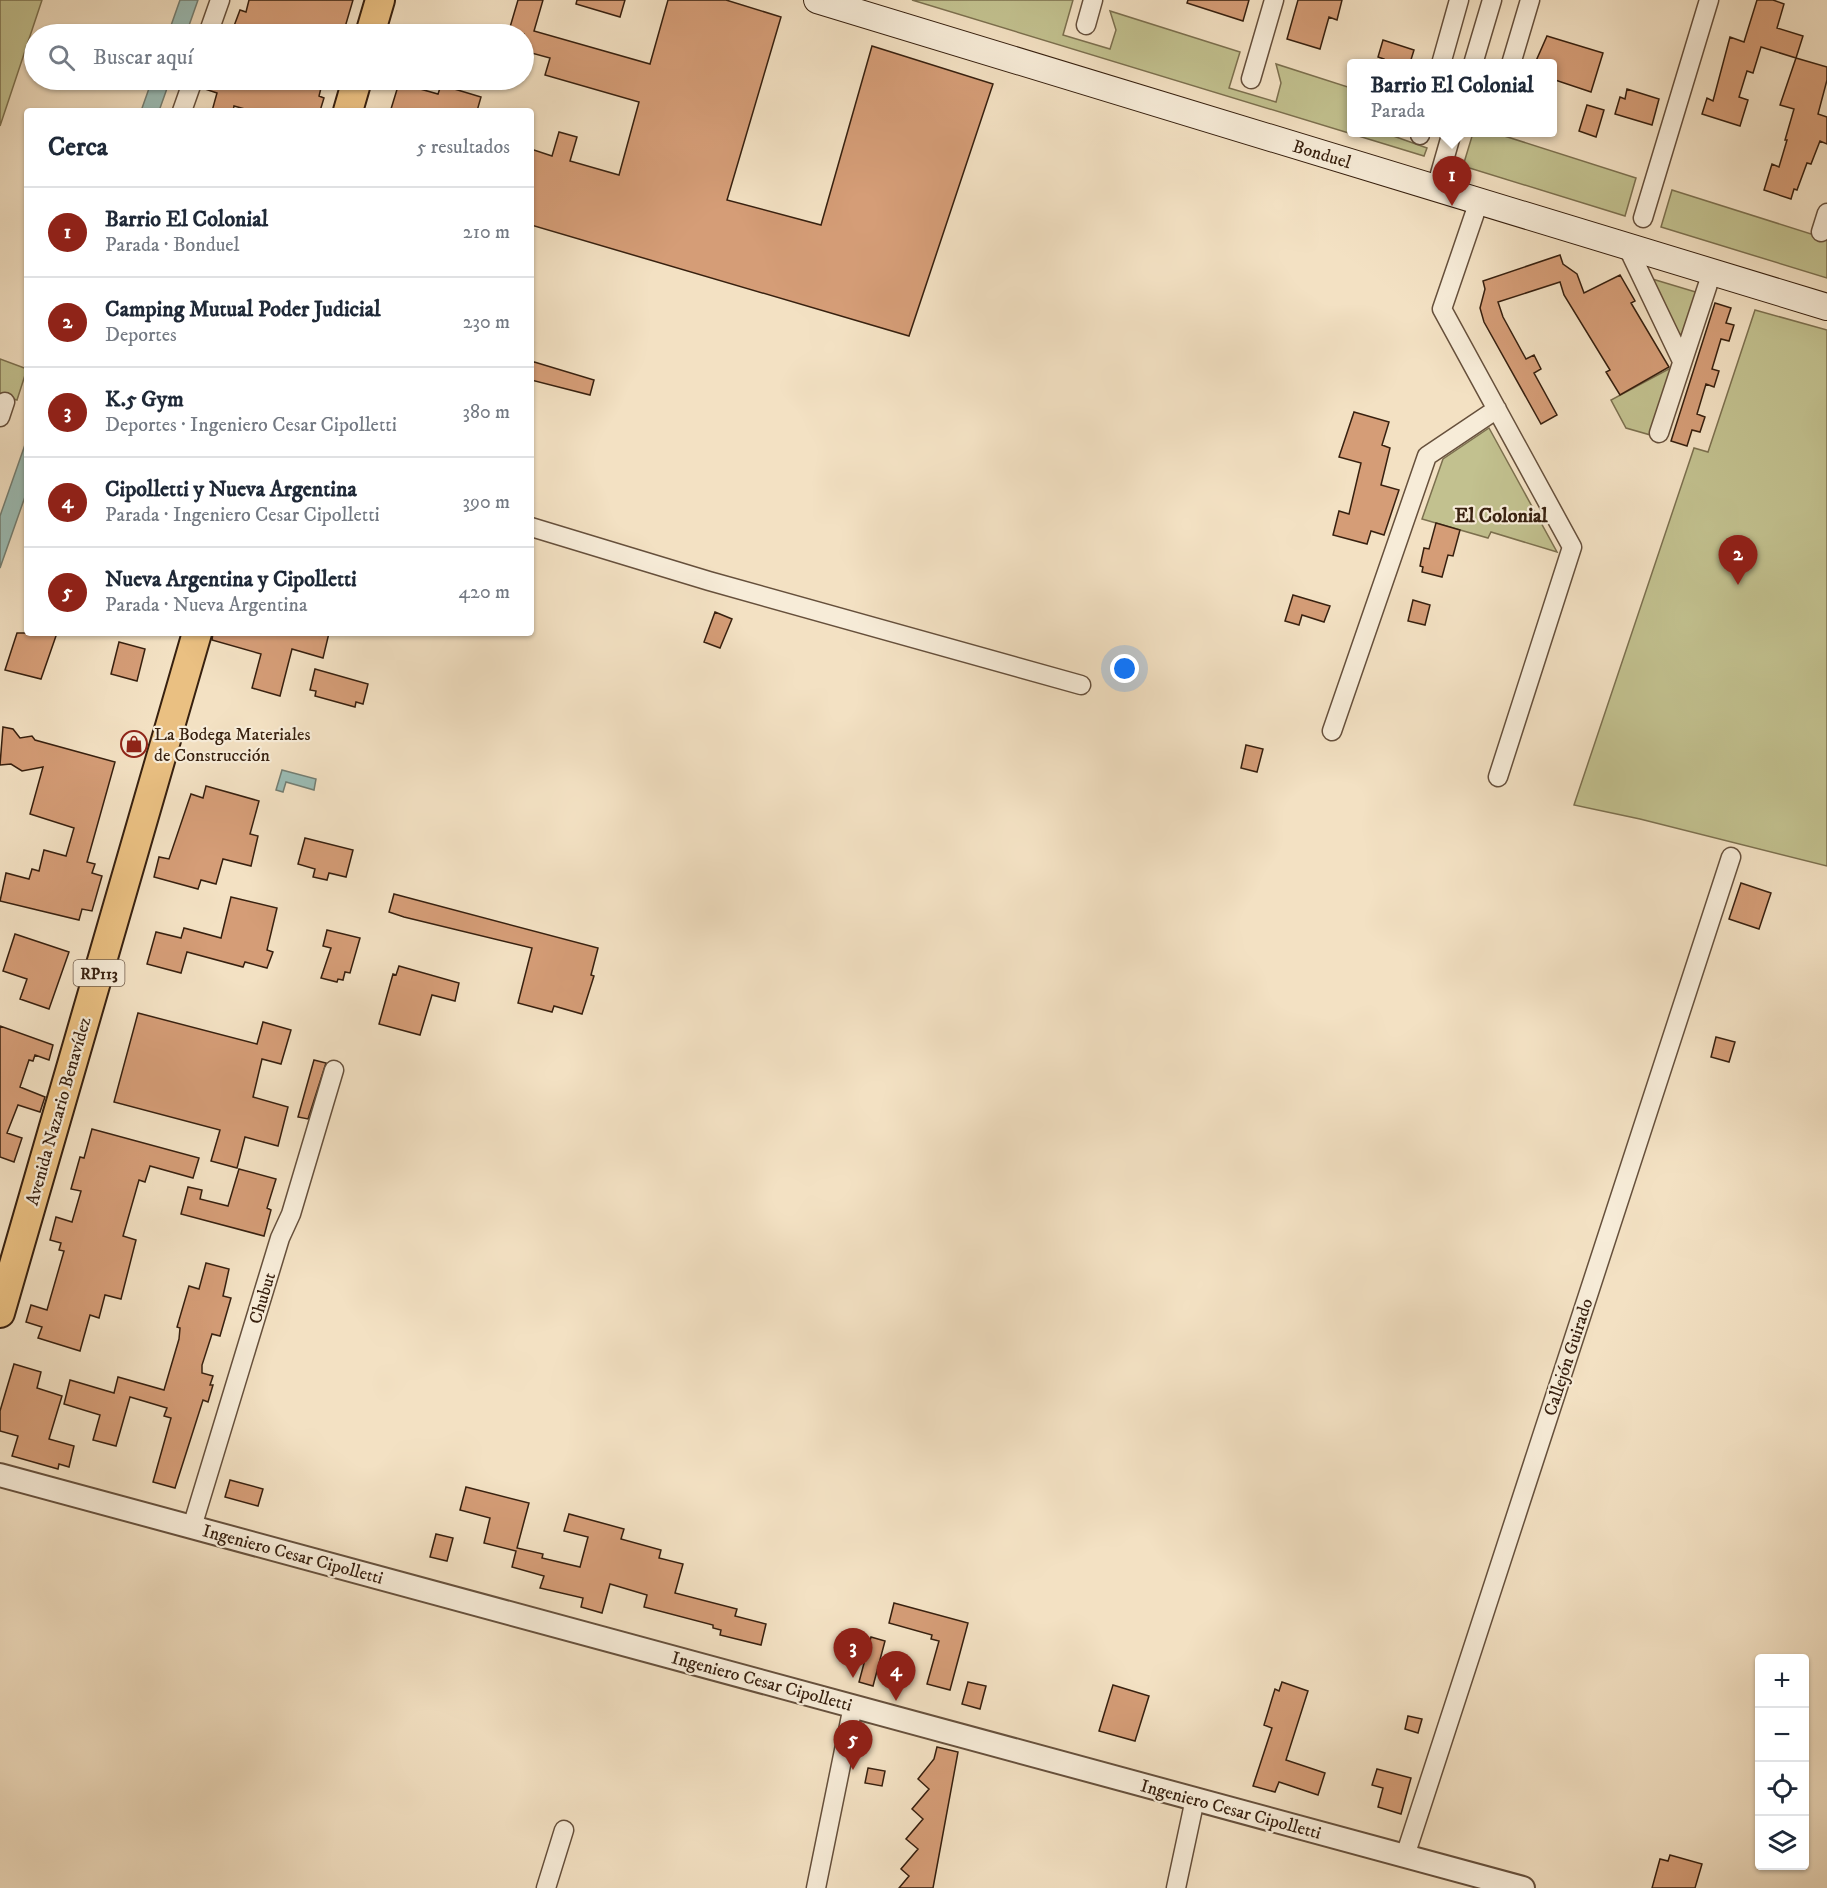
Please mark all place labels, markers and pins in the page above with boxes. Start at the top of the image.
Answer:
pin: 1 [1432,156,1472,206]
pin: 2 [1718,536,1758,585]
place label: La Bodega Materiales de Construcción [154,724,310,767]
shop icon: La Bodega Materiales de Construcción [119,729,149,759]
pin: 3 [834,1628,872,1678]
pin: 4 [876,1652,916,1701]
pin: 5 [834,1720,872,1770]

